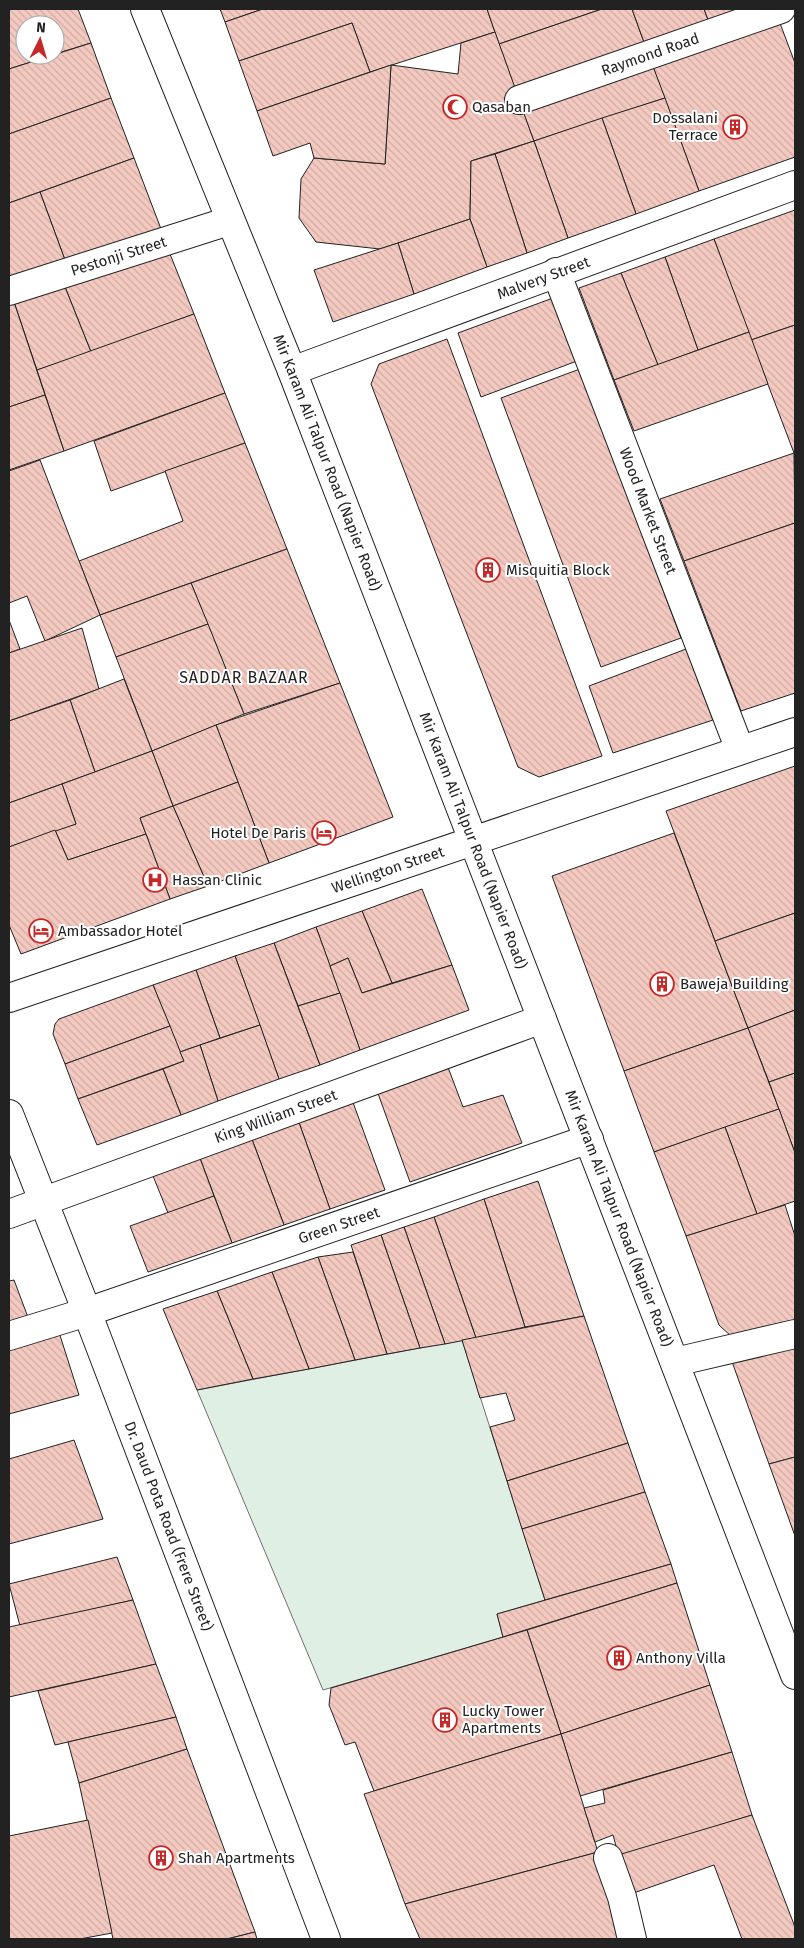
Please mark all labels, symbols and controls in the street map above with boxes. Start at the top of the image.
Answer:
north arrow [15,15,65,65]
text: N [36,19,46,36]
street label: Raymond Road [599,29,702,80]
mosque icon: Qasaban [442,94,468,120]
place label: Qasaban [472,98,531,116]
place label: Dossalani Terrace [652,109,718,144]
building icon: Dossalani Terrace [722,114,748,140]
street label: Pestonji Street [68,232,169,280]
street label: Malvery Street [495,253,593,303]
street label: Mir Karam Ali Talpur Road (Napier Road) [269,332,385,594]
street label: Wood Market Street [615,445,681,577]
building icon: Misquitia Block [475,557,501,583]
place label: Misquitia Block [506,561,610,579]
district label: SADDAR BAZAAR [179,668,309,687]
street label: Mir Karam Ali Talpur Road (Napier Road) [416,710,531,972]
hotel icon: Hotel De Paris [311,820,337,846]
place label: Hotel De Paris [210,824,306,842]
street label: Wellington Street [329,842,447,897]
hospital icon: Hassan Clinic [142,867,168,893]
place label: Hassan Clinic [172,871,262,889]
hotel icon: Ambassador Hotel [28,918,54,944]
place label: Ambassador Hotel [58,922,183,940]
building icon: Baweja Building [649,971,675,997]
place label: Baweja Building [680,975,789,993]
street label: King William Street [212,1086,340,1147]
street label: Mir Karam Ali Talpur Road (Napier Road) [561,1088,677,1349]
street label: Green Street [296,1203,382,1248]
street label: Dr. Daud Pota Road (Frere Street) [121,1419,217,1634]
building icon: Anthony Villa [606,1645,632,1671]
place label: Anthony Villa [636,1649,726,1667]
place label: Lucky Tower Apartments [462,1702,545,1737]
building icon: Lucky Tower Apartments [432,1707,458,1733]
building icon: Shah Apartments [148,1845,174,1871]
place label: Shah Apartments [178,1849,295,1867]

